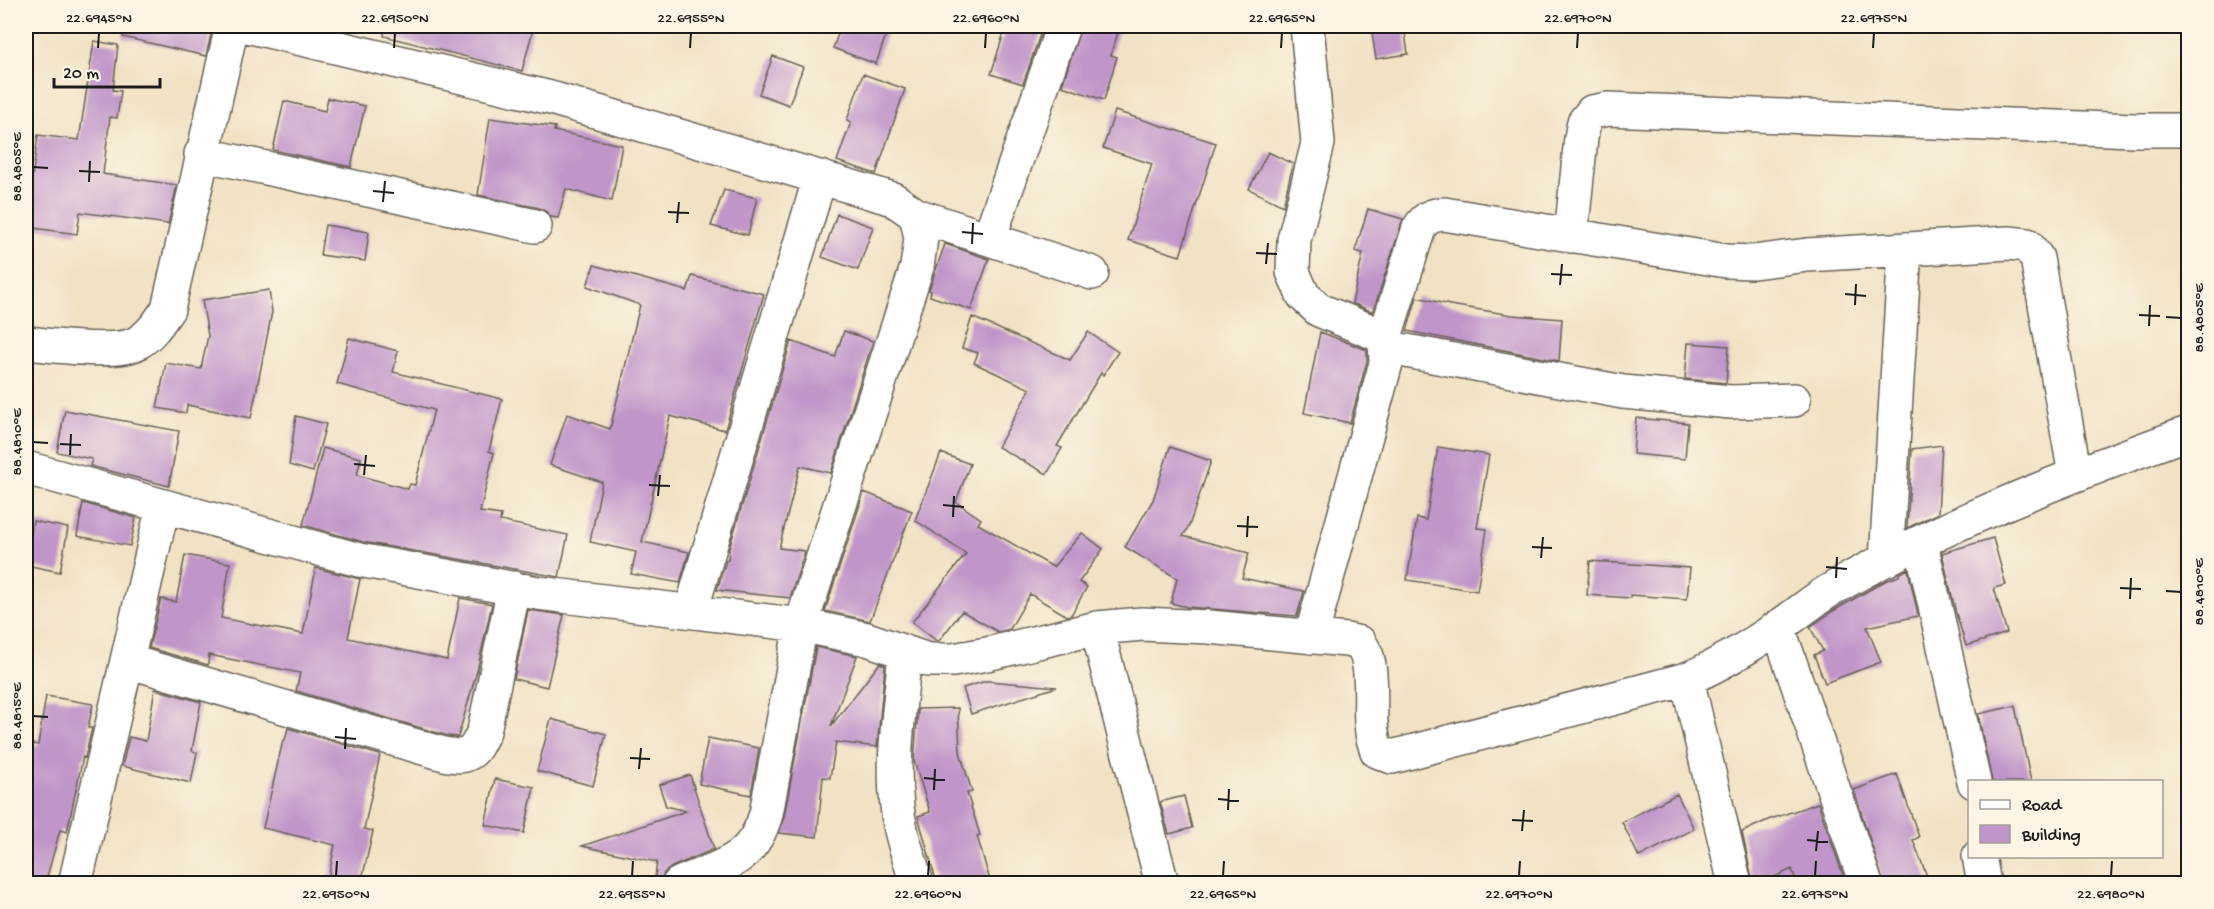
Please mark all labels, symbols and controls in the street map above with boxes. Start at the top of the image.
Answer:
text: 22.6945°N [66,10,132,28]
text: 22.6950°N [361,10,429,28]
text: 22.6955°N [658,10,725,28]
text: 22.6960°N [952,10,1020,28]
text: 22.6965°N [1249,10,1315,28]
text: 22.6970°N [1544,10,1612,28]
text: 22.6975°N [1841,10,1908,28]
scale bar [54,51,160,89]
text: 20 m [63,64,99,85]
text: 88.4805°E [9,132,27,201]
text: 88.4805°E [2191,283,2209,352]
text: 88.4810°E [9,408,27,476]
text: 88.4810°E [2191,558,2209,626]
text: 88.4815°E [9,682,27,749]
legend [1968,780,2163,858]
text: Road [2022,796,2063,817]
text: Building [2021,826,2081,847]
text: 22.6950°N [302,886,370,904]
text: 22.6955°N [599,886,666,904]
text: 22.6960°N [894,886,962,904]
text: 22.6965°N [1190,886,1256,904]
text: 22.6970°N [1485,886,1553,904]
text: 22.6975°N [1782,886,1849,904]
text: 22.6980°N [2077,886,2145,904]

